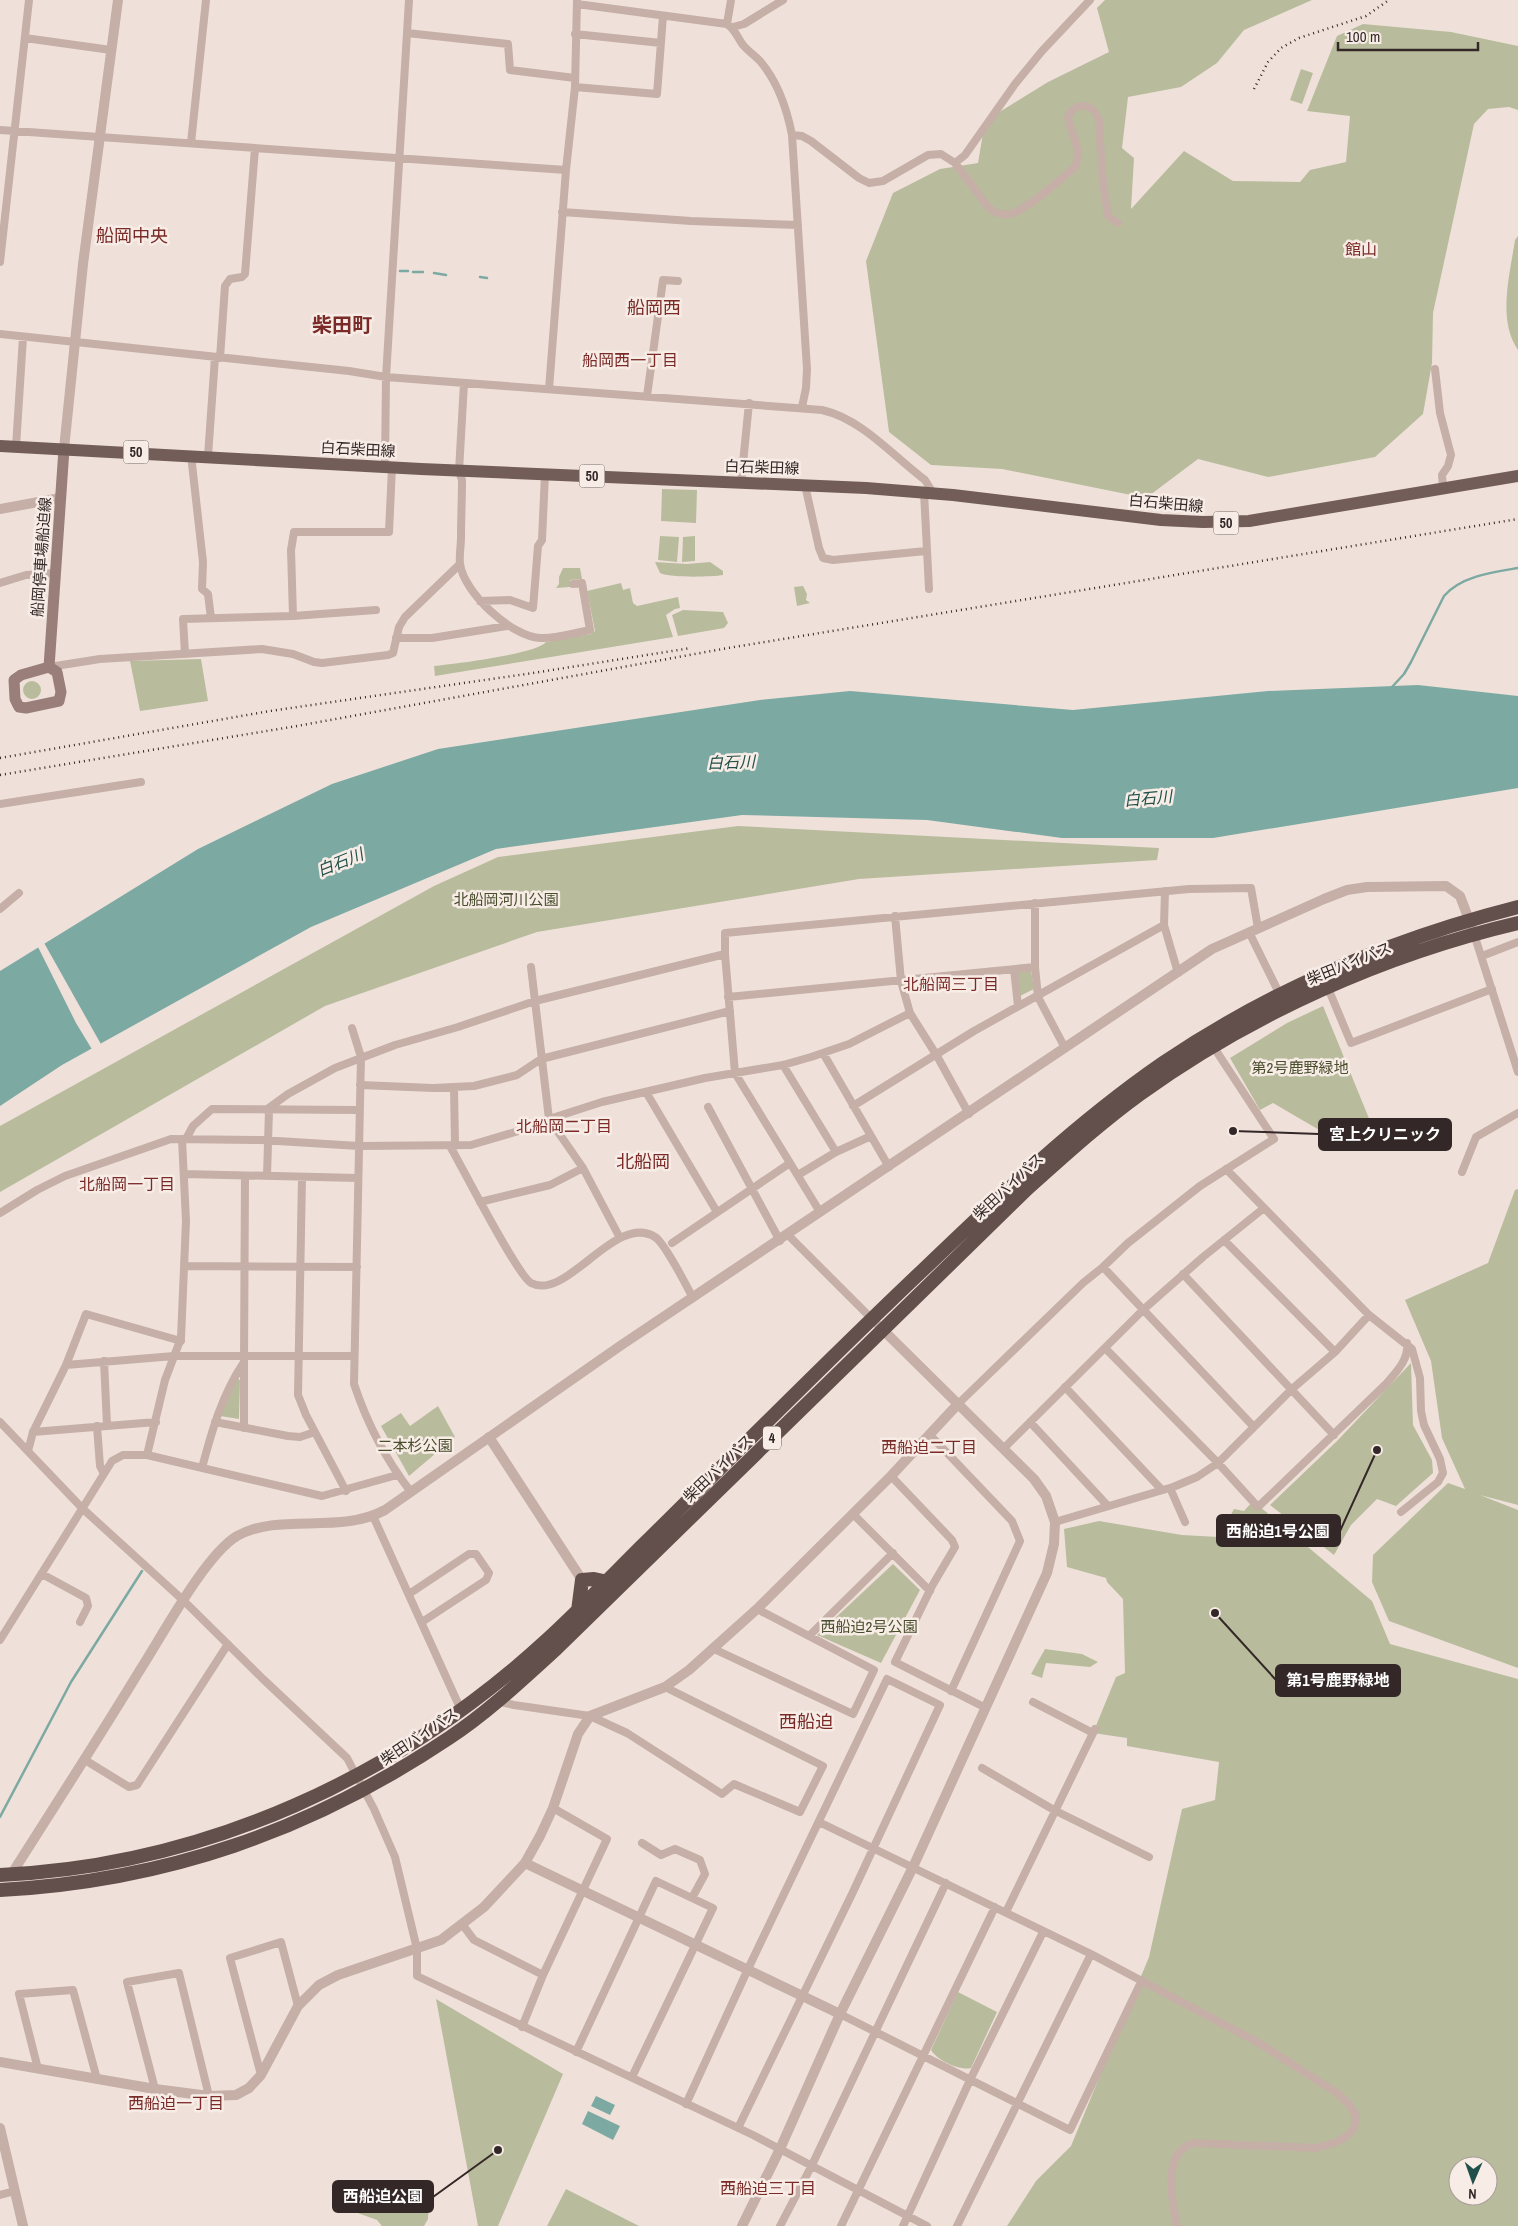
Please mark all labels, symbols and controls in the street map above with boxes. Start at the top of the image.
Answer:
scale bar [1338,20,1478,52]
text: 100 m [1346,26,1380,47]
district label: 船岡中央 [96,223,168,248]
district label: 館山 [1345,238,1377,260]
district label: 船岡西 [627,295,681,320]
district label: 柴田町 [312,311,372,338]
district label: 船岡西一丁目 [582,349,678,371]
street label: 白石柴田線 [320,437,396,461]
road number: 50 [124,441,148,464]
street label: 白石柴田線 [724,455,800,479]
road number: 50 [580,464,604,488]
street label: 白石柴田線 [1128,489,1204,517]
street label: 船岡停車場船迫線 [26,496,56,618]
road number: 50 [1214,512,1238,534]
water label: 白石川 [707,750,757,774]
water label: 白石川 [1123,785,1175,811]
water label: 白石川 [314,842,368,881]
park label: 北船岡河川公園 [453,889,559,910]
street label: 柴田バイパス [1303,936,1395,990]
district label: 北船岡三丁目 [903,973,999,995]
park label: 第2号鹿野緑地 [1252,1057,1348,1078]
district label: 北船岡二丁目 [516,1115,612,1137]
callout: 宮上クリニック [1319,1119,1451,1150]
text: 宮上クリニック [1329,1123,1441,1145]
street label: 柴田バイパス [968,1148,1048,1224]
district label: 北船岡 [616,1149,670,1174]
district label: 北船岡一丁目 [79,1173,175,1195]
road number: 4 [763,1426,781,1450]
street label: 柴田バイパス [678,1429,758,1507]
park label: 二本杉公園 [377,1435,453,1456]
district label: 西船迫二丁目 [881,1436,977,1458]
callout: 西船迫1号公園 [1217,1515,1340,1546]
text: 西船迫1号公園 [1226,1520,1330,1542]
park label: 西船迫2号公園 [821,1616,917,1637]
callout: 第1号鹿野緑地 [1276,1665,1400,1696]
text: 第1号鹿野緑地 [1286,1669,1390,1691]
street label: 柴田バイパス [376,1702,462,1770]
district label: 西船迫 [779,1709,833,1734]
district label: 西船迫一丁目 [128,2092,224,2114]
north arrow [1448,2156,1498,2206]
district label: 西船迫三丁目 [720,2177,816,2199]
callout: 西船迫公園 [333,2181,433,2212]
text: 西船迫公園 [343,2185,423,2207]
text: N [1468,2185,1477,2203]

